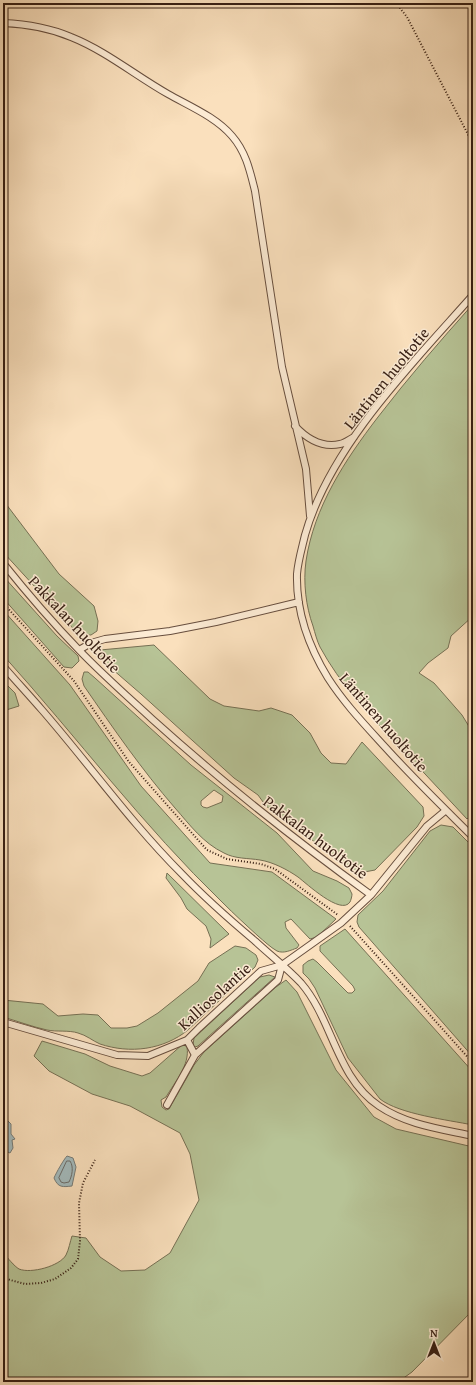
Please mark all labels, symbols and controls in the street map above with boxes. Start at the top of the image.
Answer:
street label: Läntinen huoltotie [337,322,435,434]
street label: Pakkalan huoltotie [23,570,127,678]
street label: Läntinen huoltotie [334,667,434,777]
street label: Pakkalan huoltotie [258,789,374,885]
street label: Kalliosolantie [172,956,256,1036]
north arrow [414,1323,454,1363]
text: N [430,1325,438,1341]

